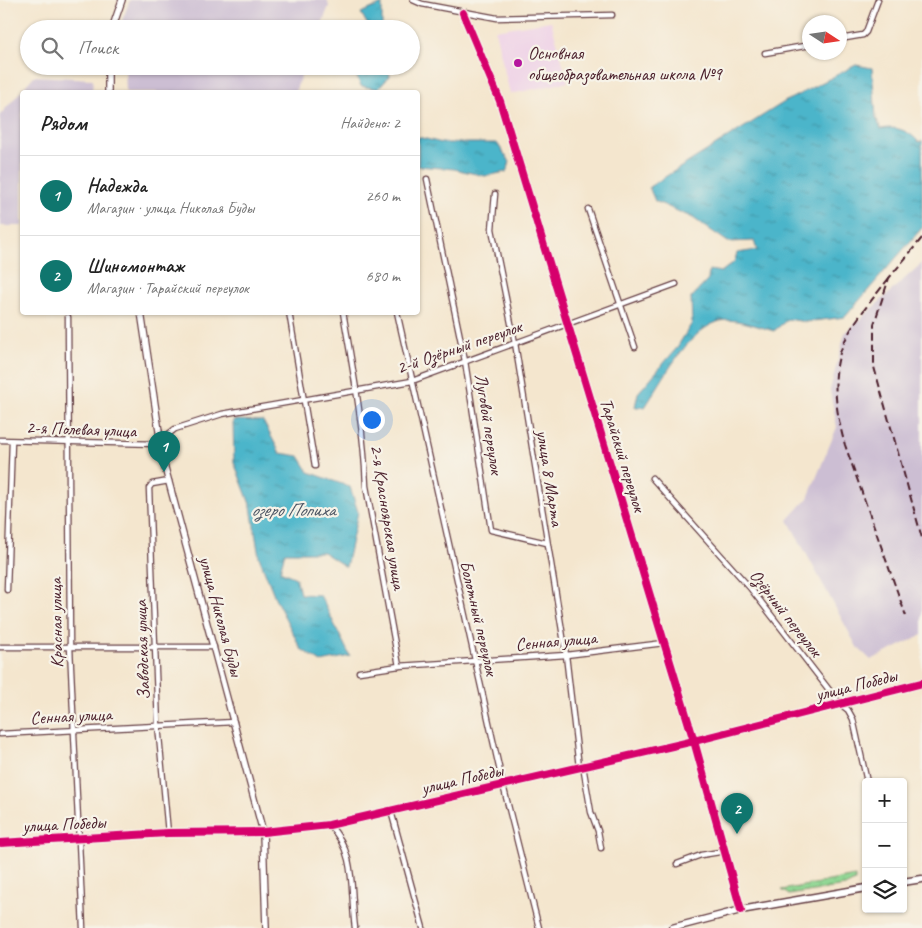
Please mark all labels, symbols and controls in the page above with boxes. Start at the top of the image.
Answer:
north arrow [802,15,847,60]
search box [20,20,420,75]
icon: search [38,34,66,62]
text: Поиск [78,36,118,60]
place label: Основная общеобразовательная школа №9 [528,42,724,86]
marker: Основная общеобразовательная школа №9 [512,57,524,69]
text: Рядом [40,110,87,136]
text: Найдено: 2 [340,113,400,133]
text: Надежда [87,174,146,198]
text: 1 [52,186,60,206]
text: 260 m [366,186,400,206]
text: Магазин · улица Николая Буды [87,198,254,218]
text: Шиномонтаж [87,254,184,278]
text: 2 [52,266,60,286]
text: 680 m [366,266,400,286]
text: Магазин · Тарайский переулок [87,278,249,298]
street label: 2-й Озёрный переулок [394,315,527,380]
street label: Луговой переулок [470,372,508,478]
street label: Тарайский переулок [595,396,651,517]
your location [359,407,385,433]
street label: 2-я Полевая улица [26,416,138,442]
street label: улица 8 Марта [531,427,569,530]
pin: 1 [148,431,180,472]
street label: 2-я Красноярская улица [366,443,411,593]
water label: озеро Попиха [251,498,337,522]
street label: улица Николая Буды [194,553,248,680]
street label: Болотный переулок [455,558,503,680]
street label: Озёрный переулок [744,565,828,664]
street label: Красная улица [44,576,68,668]
street label: Заводская улица [129,599,155,700]
street label: Сенная улица [514,626,599,656]
street label: улица Победы [812,664,900,706]
street label: Сенная улица [30,703,114,729]
street label: улица Победы [418,759,506,799]
map controls [862,778,907,913]
button: + [862,778,907,823]
pin: 2 [721,793,753,834]
street label: улица Победы [21,811,108,837]
button: − [862,823,907,868]
button: layers [862,868,907,913]

